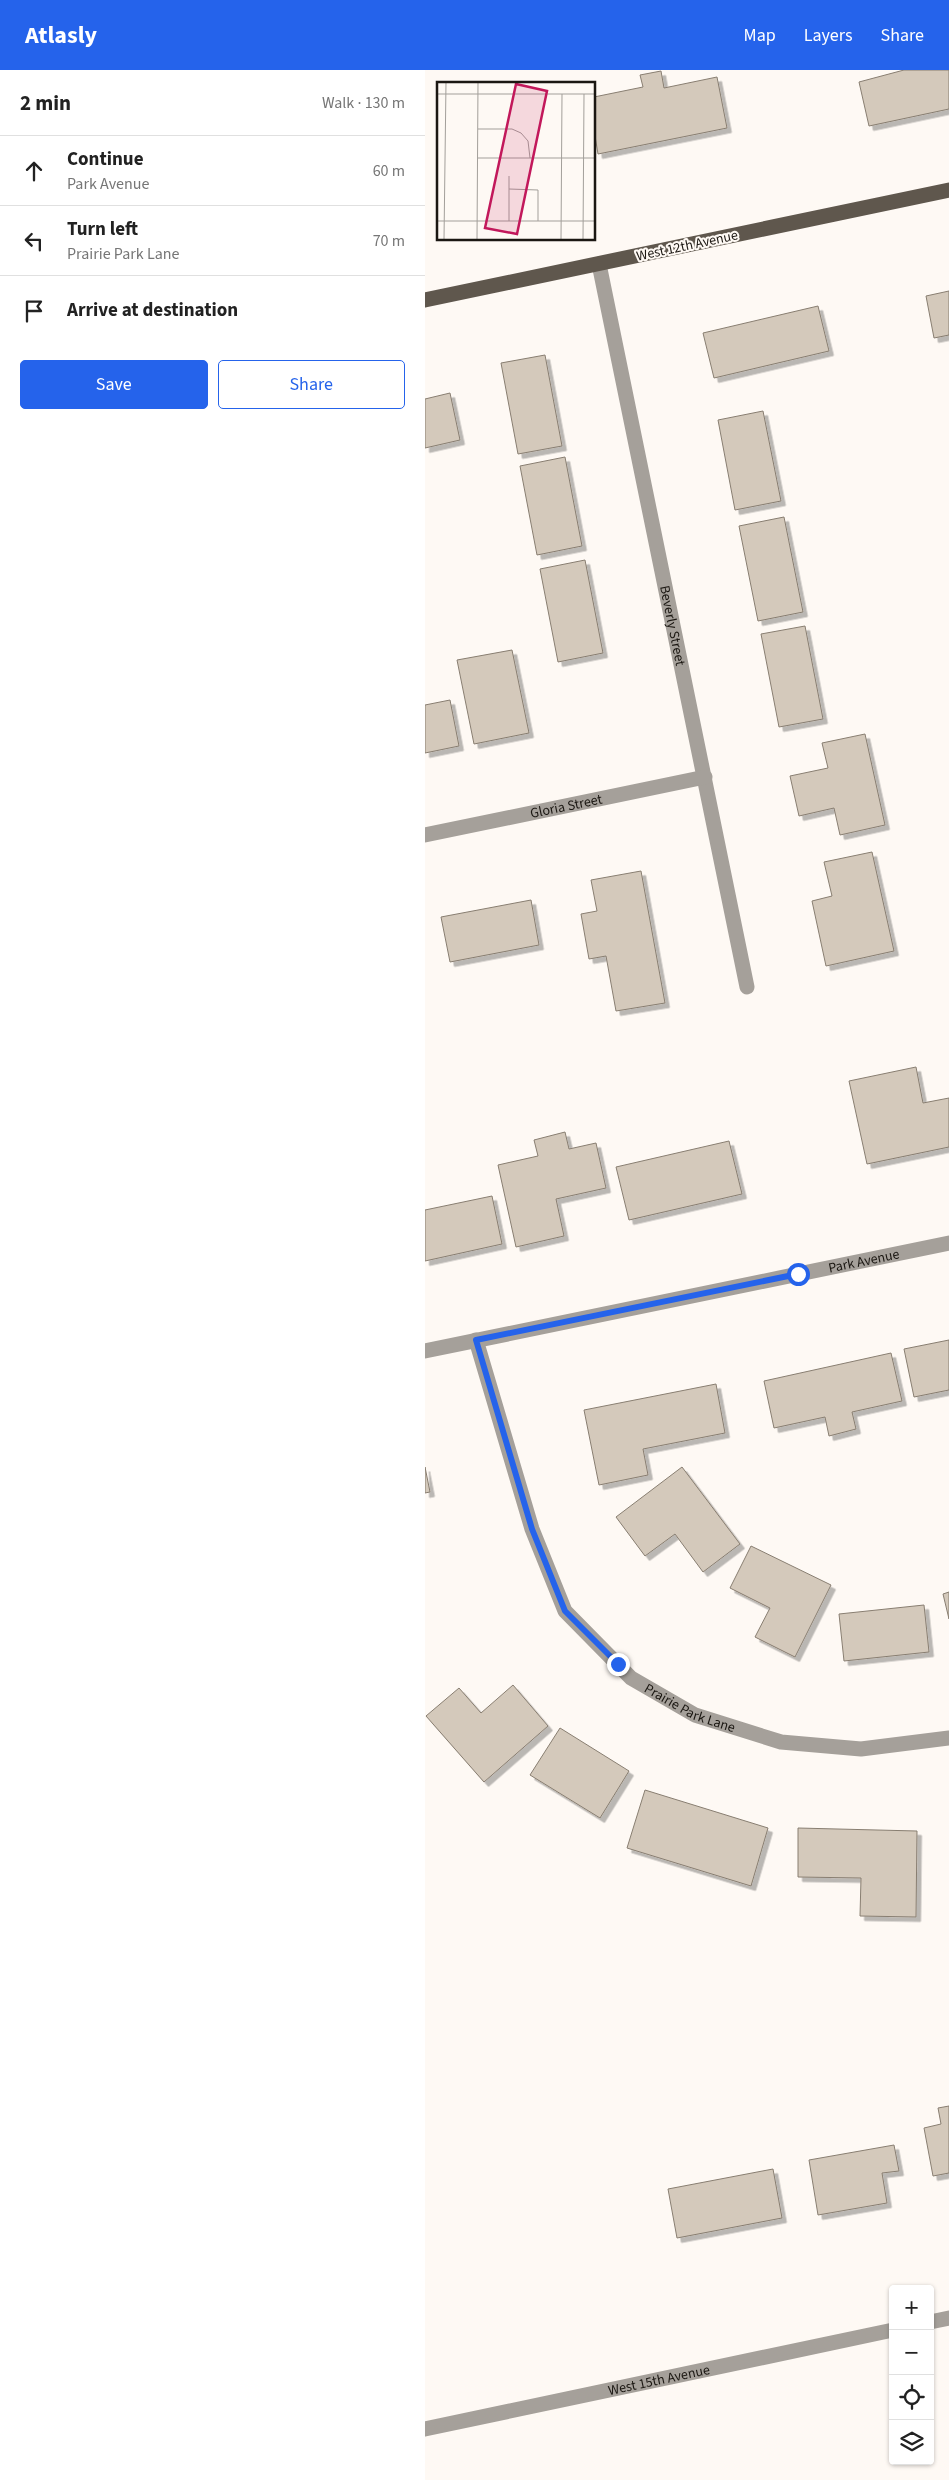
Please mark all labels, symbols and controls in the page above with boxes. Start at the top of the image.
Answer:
text: Atlasly [25,18,97,53]
text: Map [744,23,776,48]
text: Layers [804,23,853,48]
text: Share [881,23,924,48]
inset map [437,82,595,240]
text: 2 min [20,88,71,118]
text: Walk · 130 m [322,92,405,114]
text: Continue [67,146,144,173]
icon: ahead [20,157,48,185]
text: 60 m [373,160,405,182]
text: Park Avenue [67,173,149,195]
text: Turn left [67,216,138,243]
street label: West 12th Avenue [635,225,740,266]
icon: left [20,227,48,255]
text: 70 m [373,230,405,252]
text: Prairie Park Lane [67,243,180,265]
icon: arrive [20,297,48,325]
text: Arrive at destination [67,297,238,324]
button: Save [20,360,208,409]
button: Share [218,360,405,409]
street label: Beverly Street [654,584,690,668]
street label: Gloria Street [528,790,604,824]
street label: Park Avenue [827,1244,901,1279]
route start [787,1263,810,1286]
route end [607,1653,630,1676]
street label: Prairie Park Lane [640,1679,738,1738]
map controls [889,2285,934,2465]
button: + [889,2285,934,2330]
button: − [889,2330,934,2375]
street label: West 15th Avenue [606,2360,712,2401]
button: locate [889,2375,934,2420]
button: layers [889,2420,934,2465]

